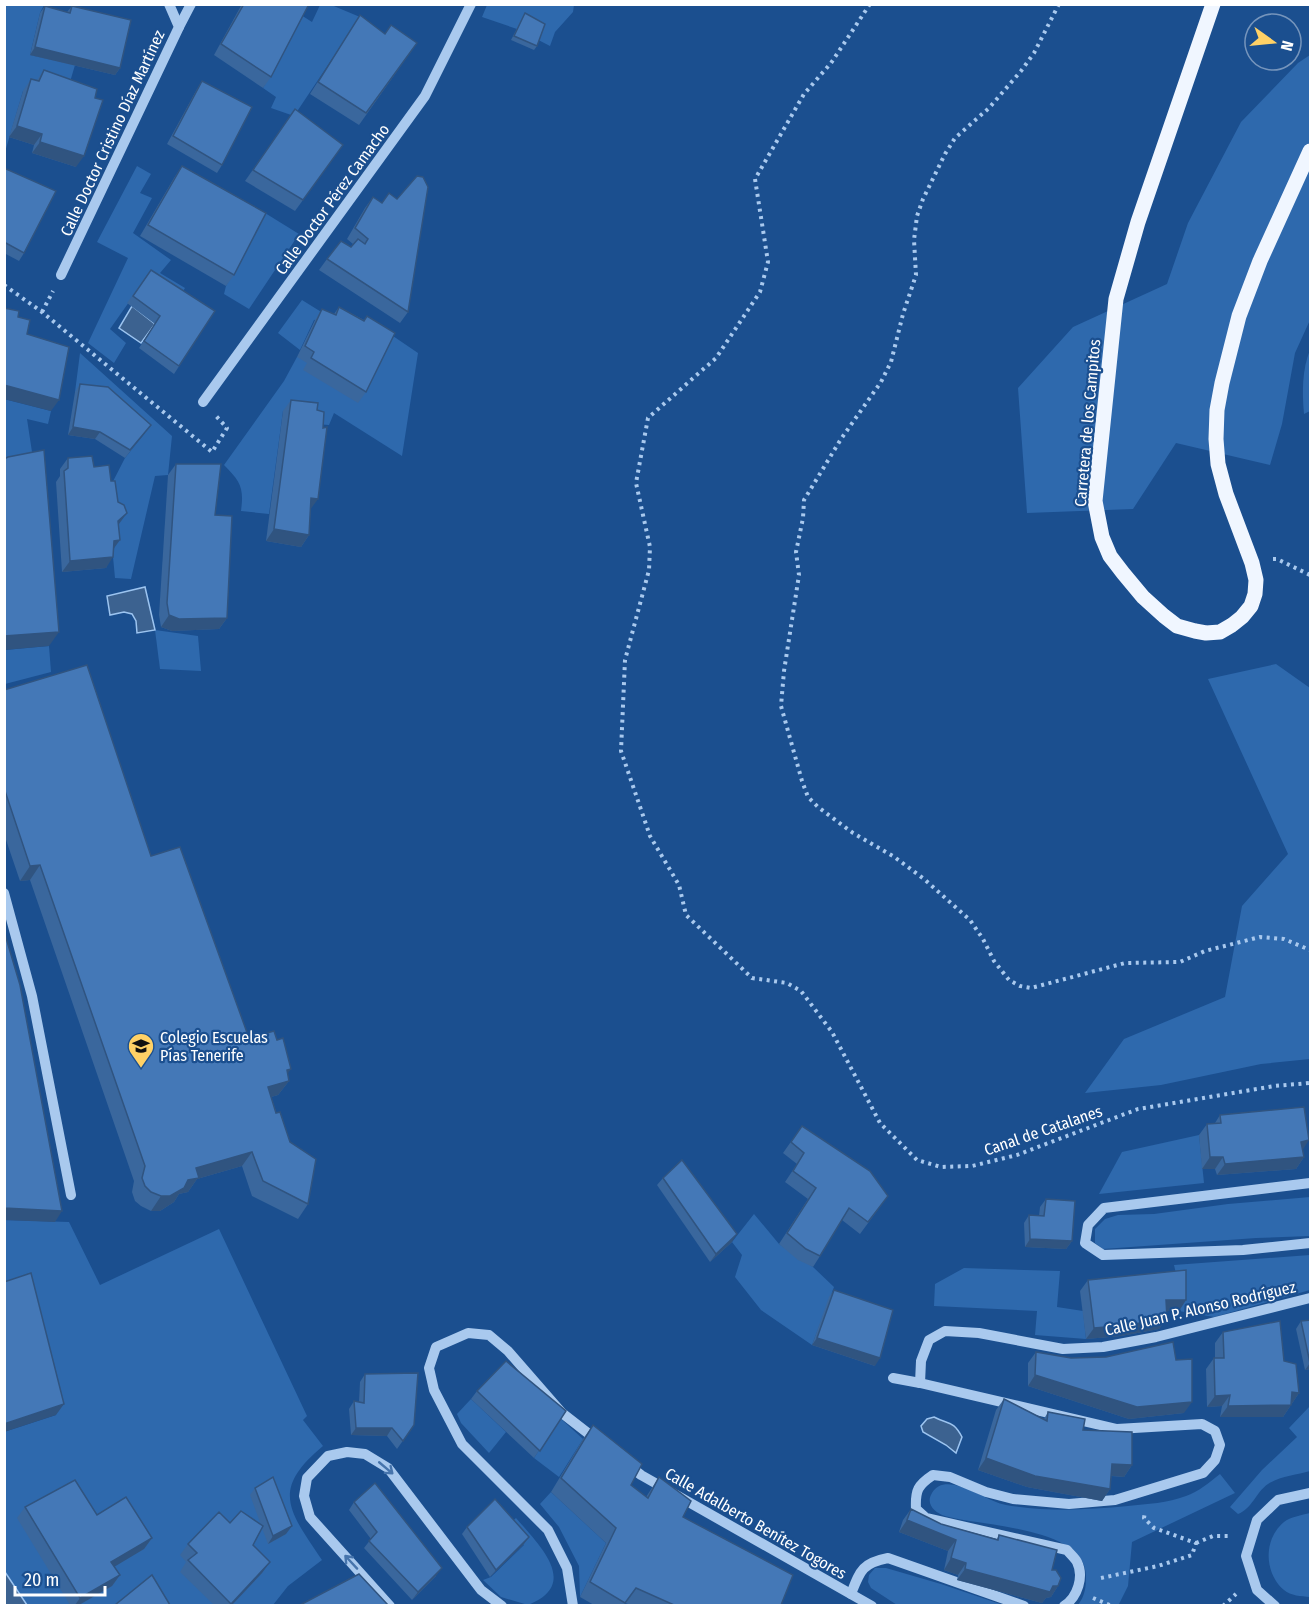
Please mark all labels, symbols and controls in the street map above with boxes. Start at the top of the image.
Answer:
north arrow [1243,12,1303,72]
street label: Calle Doctor Cristino Díaz Martínez [56,27,169,239]
text: N [1277,39,1297,53]
street label: Calle Doctor Pérez Camacho [271,120,393,278]
street label: Carretera de los Campitos [1071,338,1104,508]
place label: Colegio Escuelas Pías Tenerife [160,1028,268,1065]
school or university icon: Colegio Escuelas Pías Tenerife [126,1031,156,1069]
street label: Canal de Catalanes [981,1101,1105,1160]
street label: Calle Juan P. Alonso Rodríguez [1103,1277,1297,1340]
one-way arrow [377,1461,393,1475]
street label: Calle Adalberto Benítez Togores [662,1464,850,1583]
one-way arrow [344,1555,358,1570]
scale bar [15,1559,105,1597]
text: 20 m [24,1569,59,1591]

